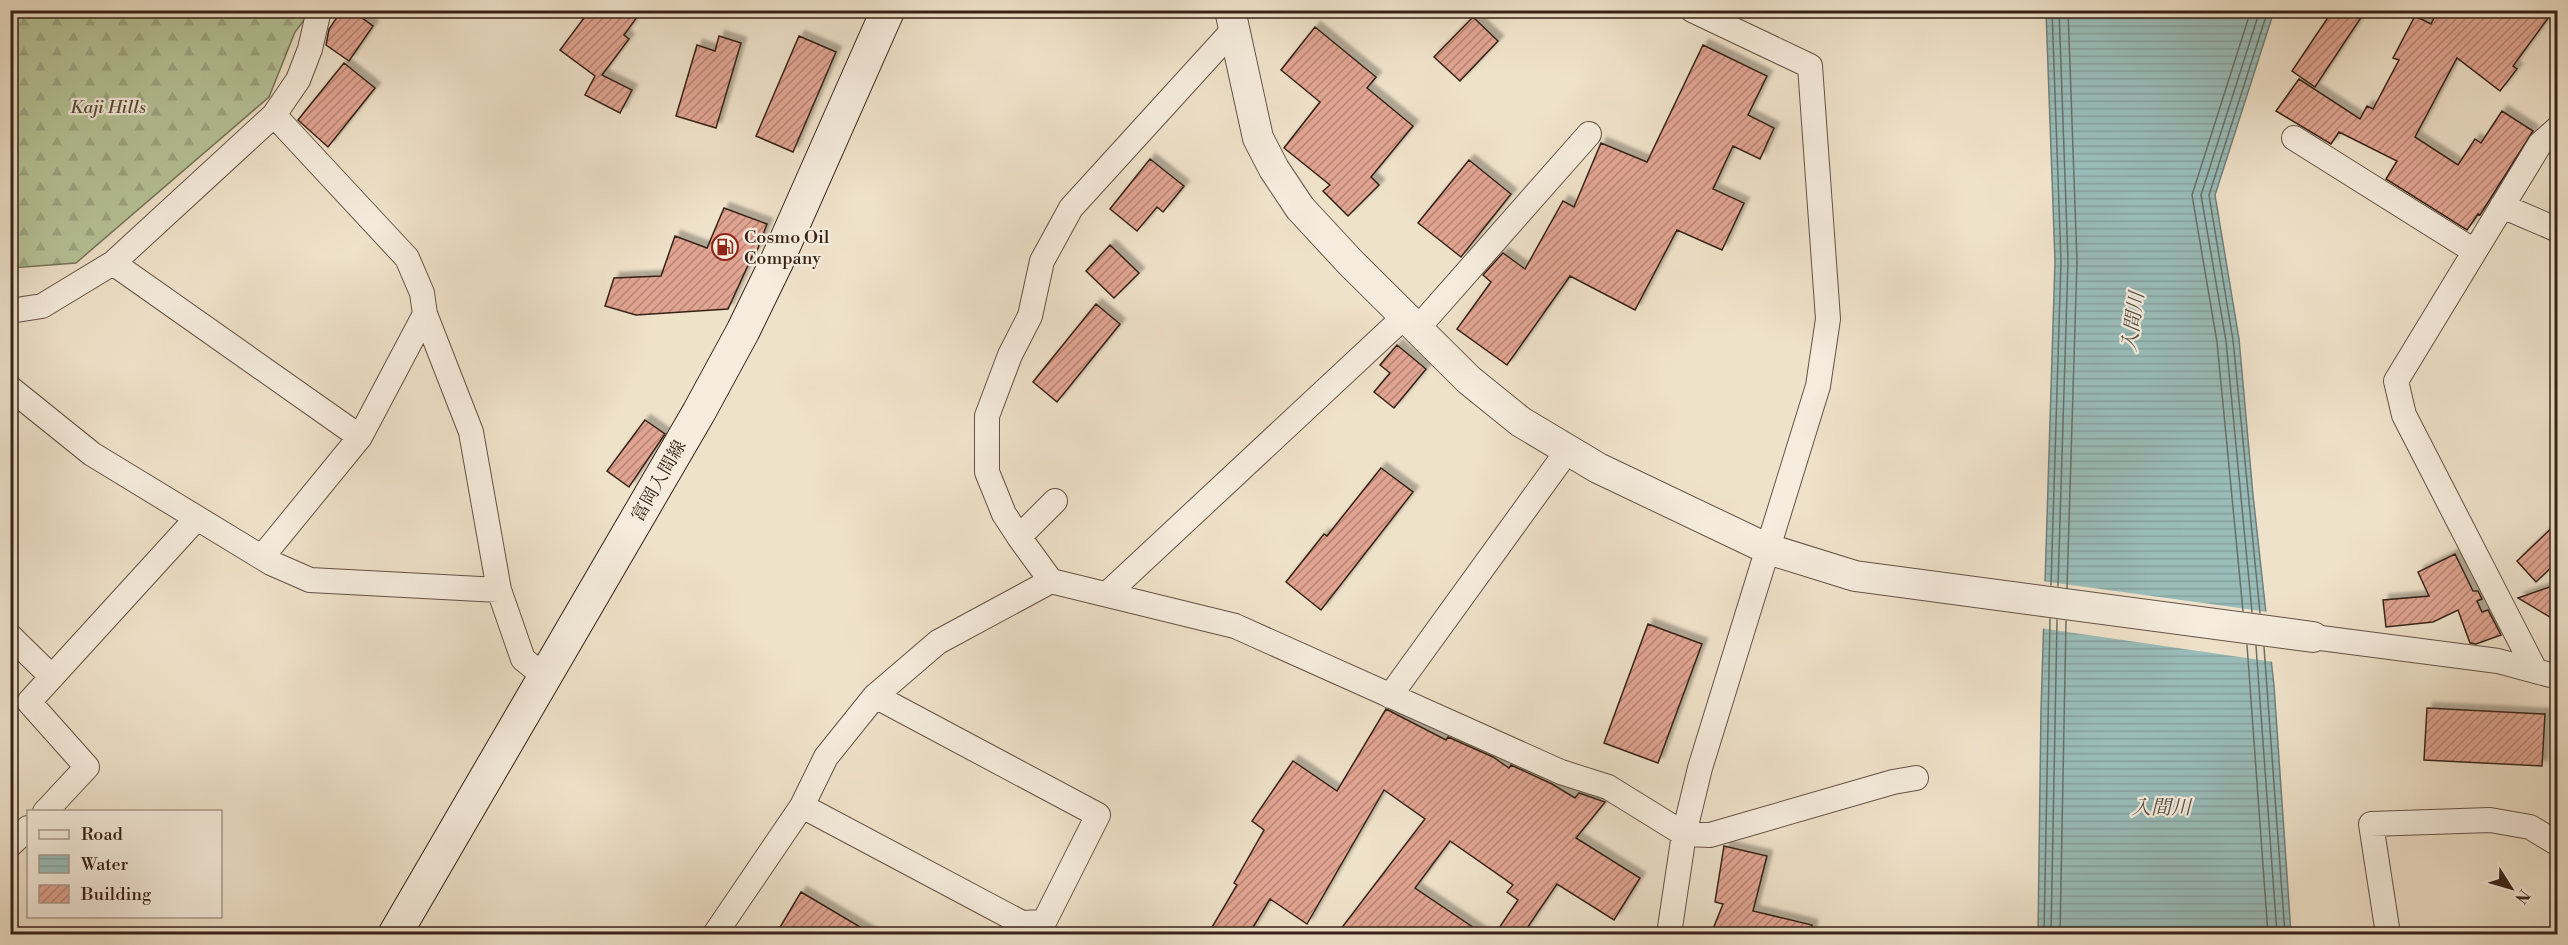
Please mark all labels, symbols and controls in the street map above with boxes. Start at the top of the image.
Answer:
park label: Kaji Hills [70,96,146,119]
place label: Cosmo Oil Company [744,226,830,270]
fuel station icon: Cosmo Oil Company [710,232,740,262]
water label: 入間川 [2117,289,2151,353]
street label: 富岡入間線 [627,436,691,526]
water label: 入間川 [2131,796,2193,821]
legend [27,810,222,918]
text: Road [81,823,124,846]
text: Water [80,853,129,876]
north arrow [2481,858,2541,918]
text: Building [80,883,152,906]
text: N [2510,885,2534,908]

